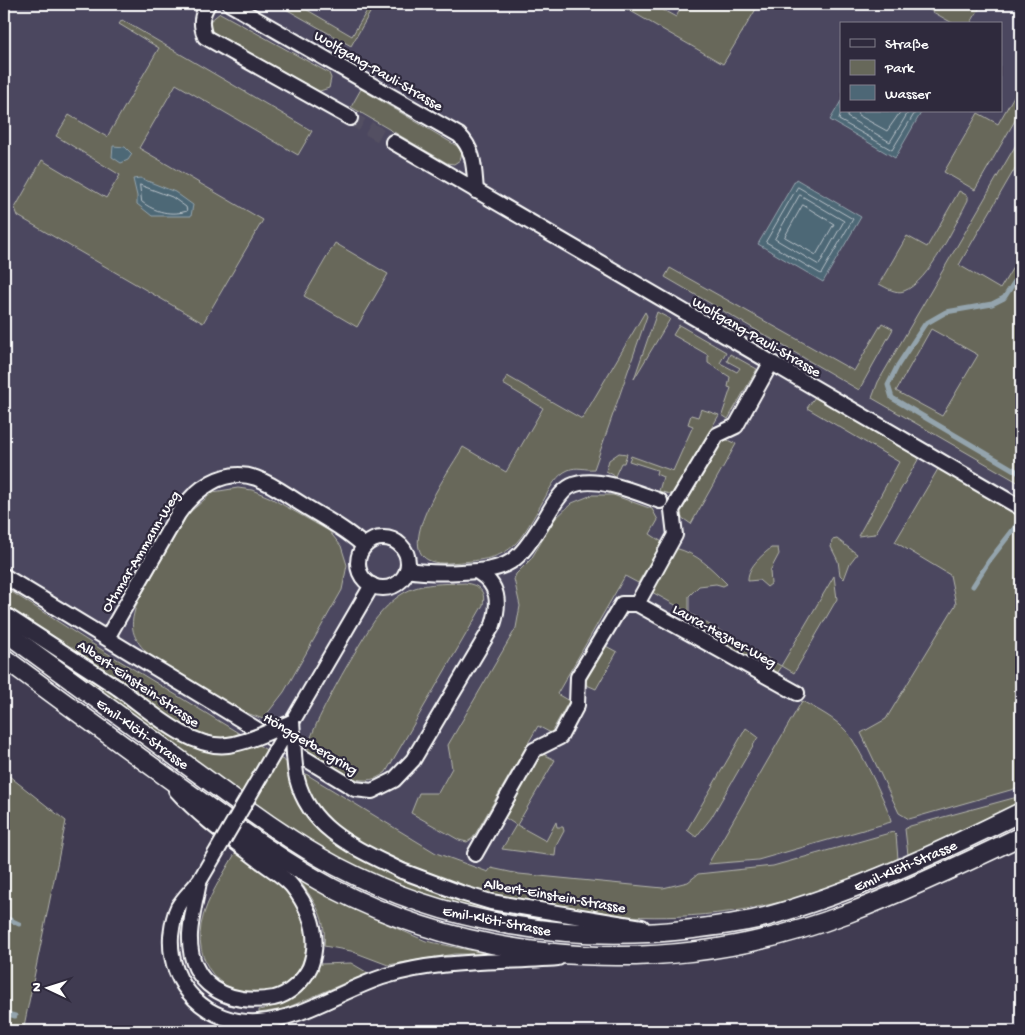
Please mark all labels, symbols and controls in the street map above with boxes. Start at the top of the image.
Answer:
legend [840,22,1002,112]
street label: Wolfgang-Pauli-Strasse [310,27,446,116]
text: Straße [885,36,929,54]
text: Park [884,60,915,78]
text: Wasser [885,86,932,104]
street label: Wolfgang-Pauli-Strasse [688,293,824,382]
street label: Othmar-Ammann-Weg [98,488,185,616]
street label: Laura-Hezner-Weg [669,601,779,673]
street label: Albert-Einstein-Strasse [73,637,203,732]
street label: Emil-Klöti-Strasse [92,695,192,774]
street label: Hönggerbergring [259,709,361,780]
street label: Emil-Klöti-Strasse [852,837,960,897]
street label: Albert-Einstein-Strasse [482,876,627,918]
street label: Emil-Klöti-Strasse [441,903,553,941]
north arrow [22,962,72,1012]
text: N [29,982,46,992]

